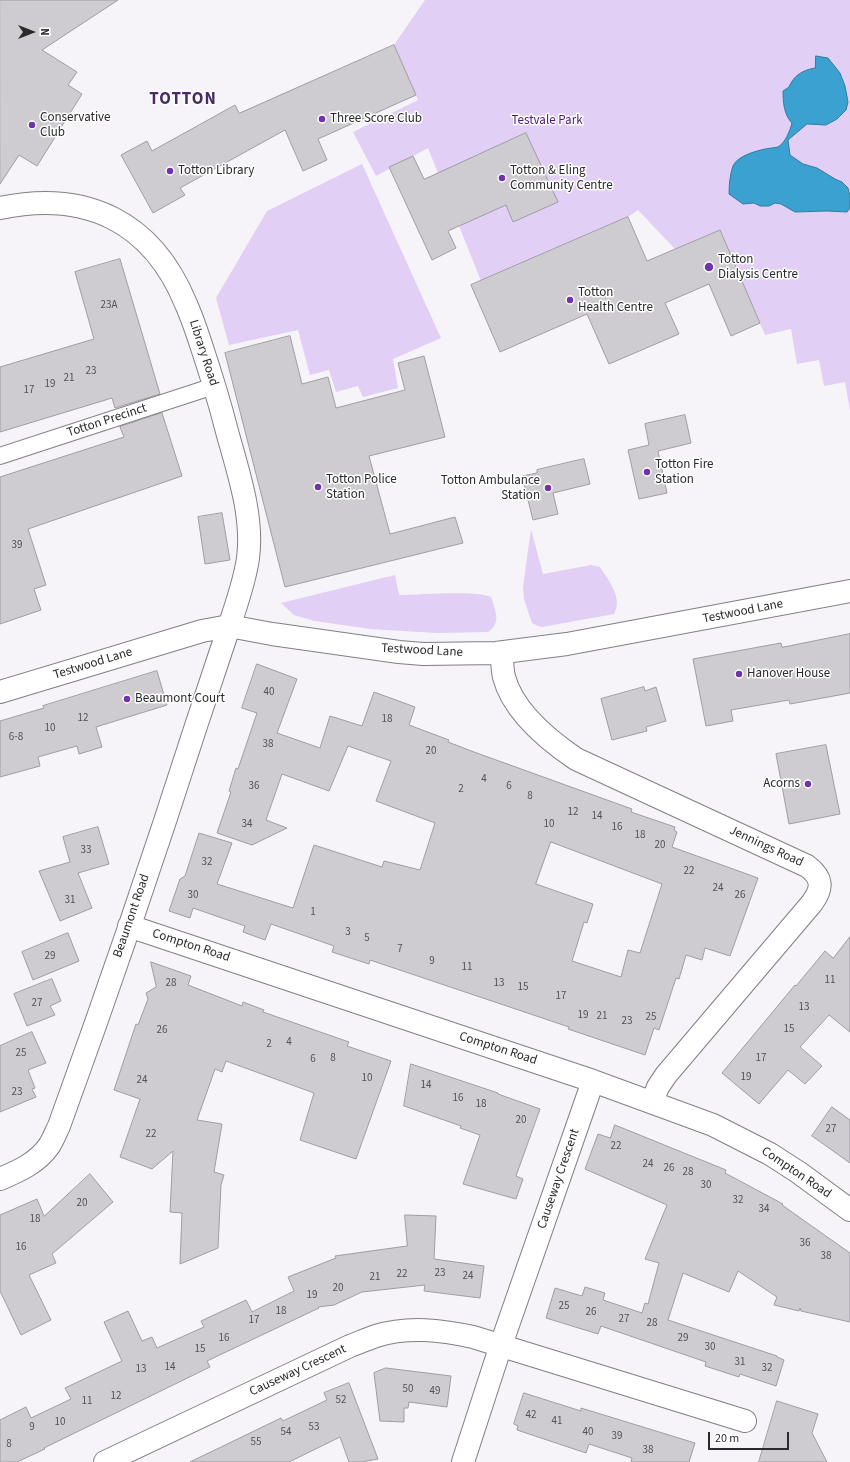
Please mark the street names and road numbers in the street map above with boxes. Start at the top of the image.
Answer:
street label: Library Road [185,318,221,388]
street label: Totton Precinct [65,401,149,441]
street label: Testwood Lane [701,597,785,627]
street label: Testwood Lane [381,641,463,661]
street label: Testwood Lane [52,645,134,683]
street label: Jennings Road [727,823,805,871]
street label: Beaumont Road [110,872,154,960]
street label: Compton Road [150,926,232,966]
street label: Compton Road [457,1029,539,1069]
street label: Causeway Crescent [535,1127,583,1231]
street label: Compton Road [758,1144,834,1202]
street label: Causeway Crescent [247,1342,349,1400]

